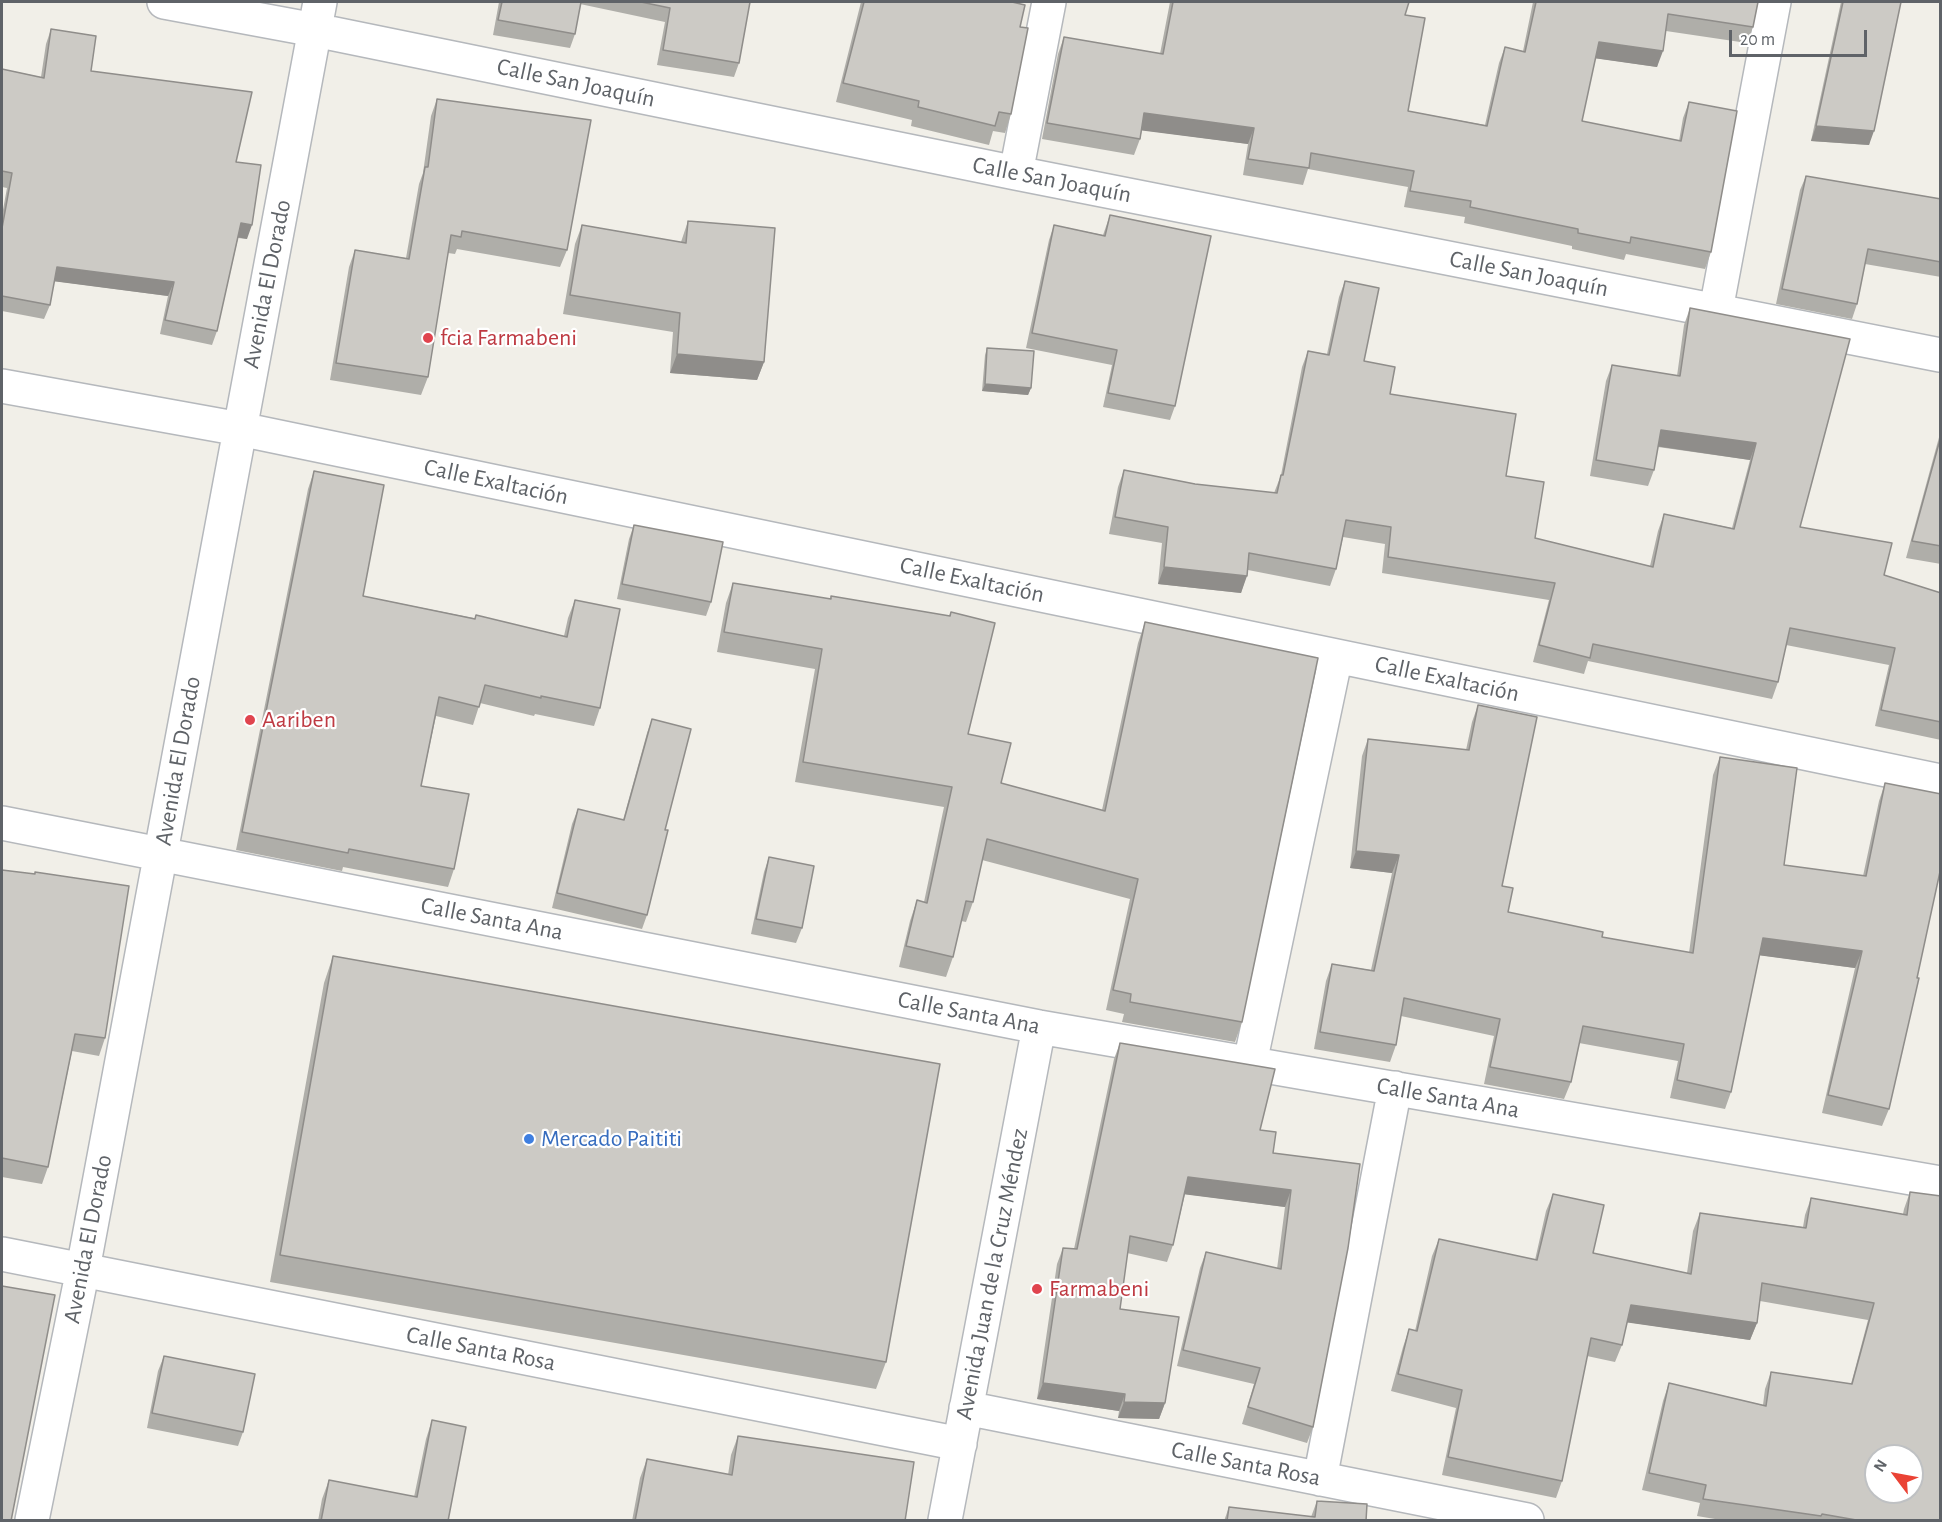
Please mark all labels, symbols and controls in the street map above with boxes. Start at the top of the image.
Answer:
scale bar [1732,18,1870,56]
text: 20 m [1740,31,1775,49]
street label: Calle San Joaquín [494,52,658,114]
street label: Calle San Joaquín [970,151,1134,209]
street label: Avenida El Dorado [237,197,297,371]
street label: Calle San Joaquín [1447,245,1611,303]
place label: fcia Farmabeni [440,324,577,352]
marker: fcia Farmabeni [421,331,435,345]
street label: Calle Exaltación [421,453,571,511]
street label: Calle Exaltación [897,551,1047,609]
street label: Calle Exaltación [1372,650,1522,708]
street label: Avenida El Dorado [149,674,207,848]
place label: Aariben [262,706,336,734]
marker: Aariben [243,713,257,727]
street label: Calle Santa Ana [418,891,566,947]
street label: Calle Santa Ana [895,985,1043,1041]
street label: Calle Santa Ana [1374,1071,1522,1125]
place label: Mercado Paititi [541,1125,682,1153]
street label: Avenida Juan de la Cruz Méndez [950,1126,1034,1422]
marker: Mercado Paititi [522,1132,536,1146]
street label: Avenida El Dorado [58,1152,118,1326]
place label: Farmabeni [1049,1275,1149,1303]
marker: Farmabeni [1030,1282,1044,1296]
street label: Calle Santa Rosa [404,1320,558,1378]
street label: Calle Santa Rosa [1169,1435,1323,1493]
north arrow [1864,1444,1924,1504]
text: N [1871,1457,1890,1474]

